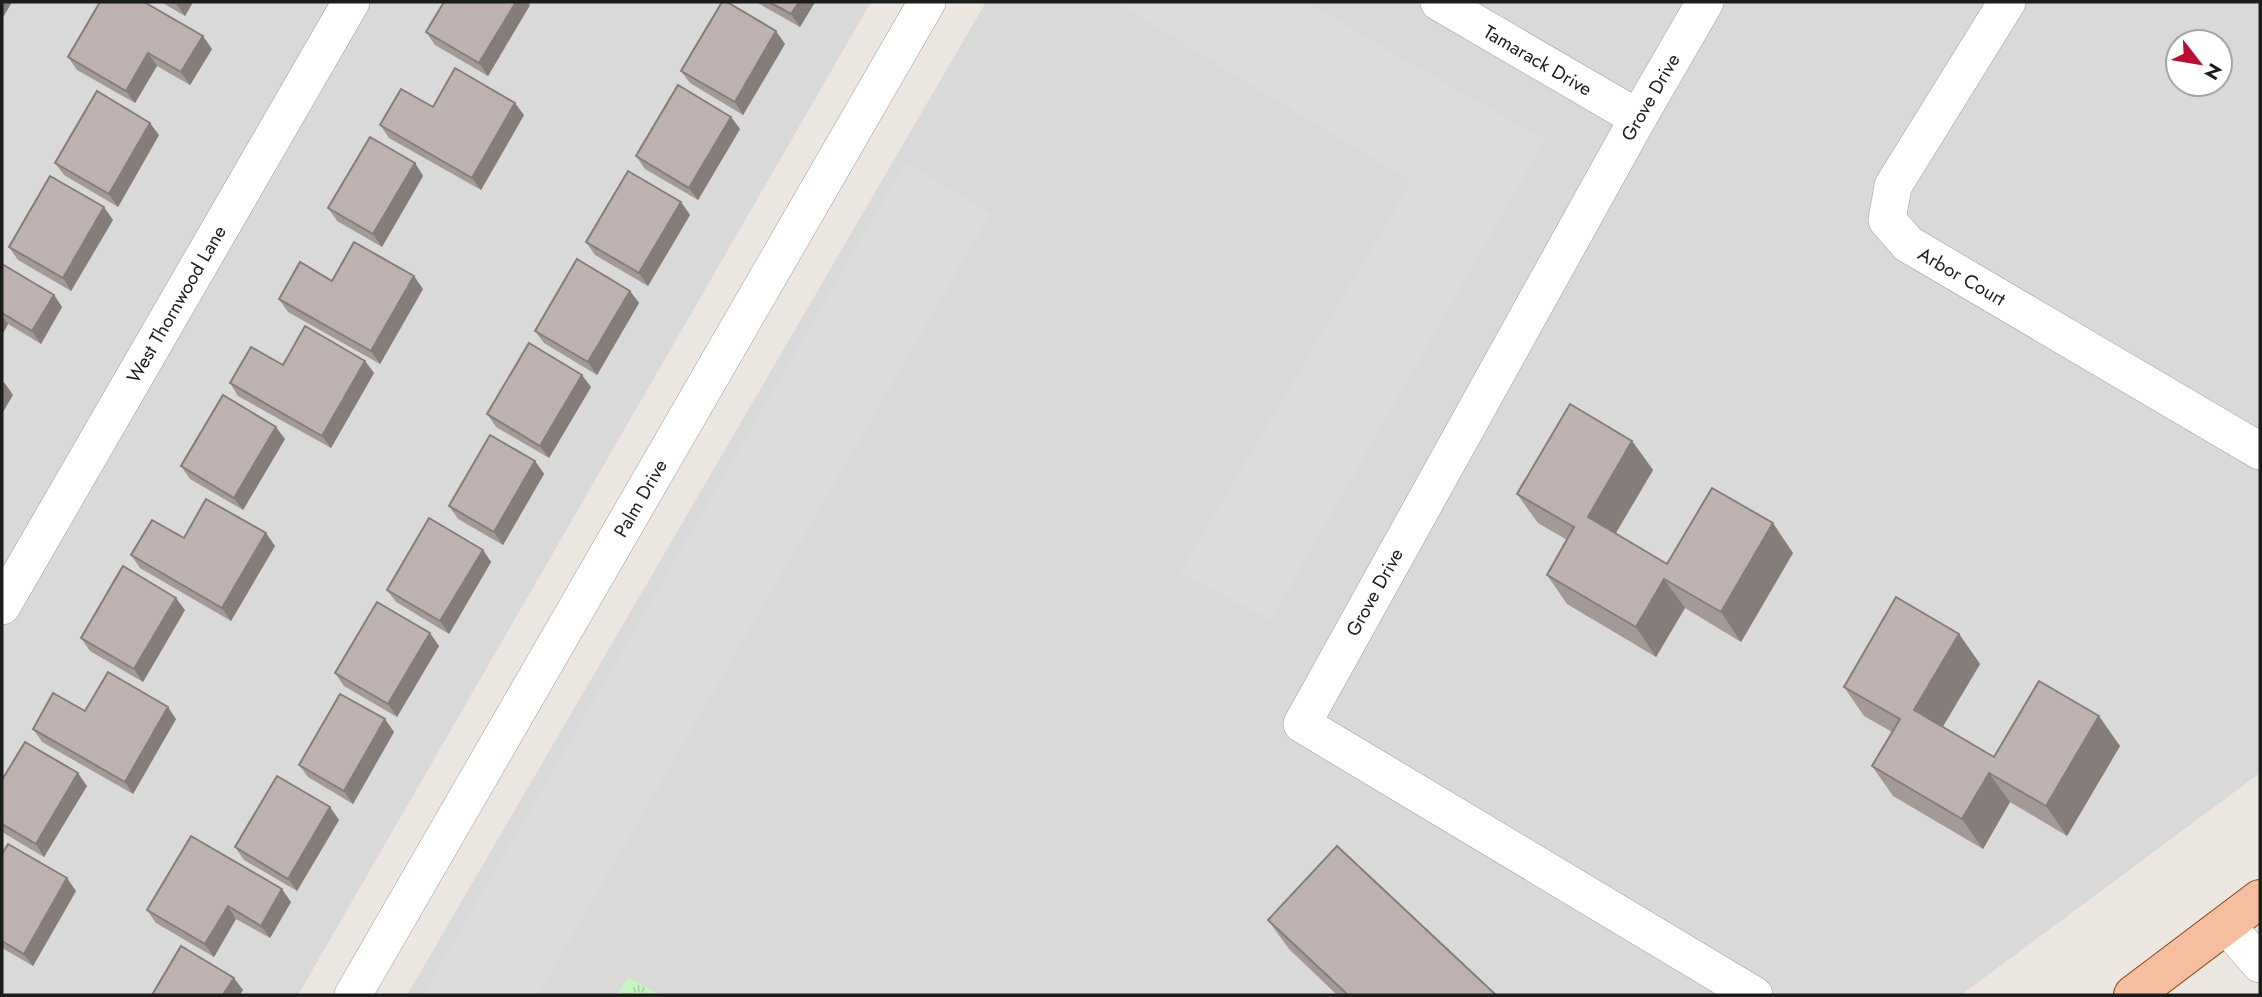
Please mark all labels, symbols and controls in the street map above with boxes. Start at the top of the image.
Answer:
street label: Tamarack Drive [1479,18,1597,102]
north arrow [2164,28,2234,98]
street label: Grove Drive [1615,48,1686,146]
text: N [2198,58,2229,85]
street label: West Thornwood Lane [120,220,233,388]
street label: Arbor Court [1913,241,2011,313]
street label: Palm Drive [607,454,674,542]
street label: Grove Drive [1339,543,1410,641]

